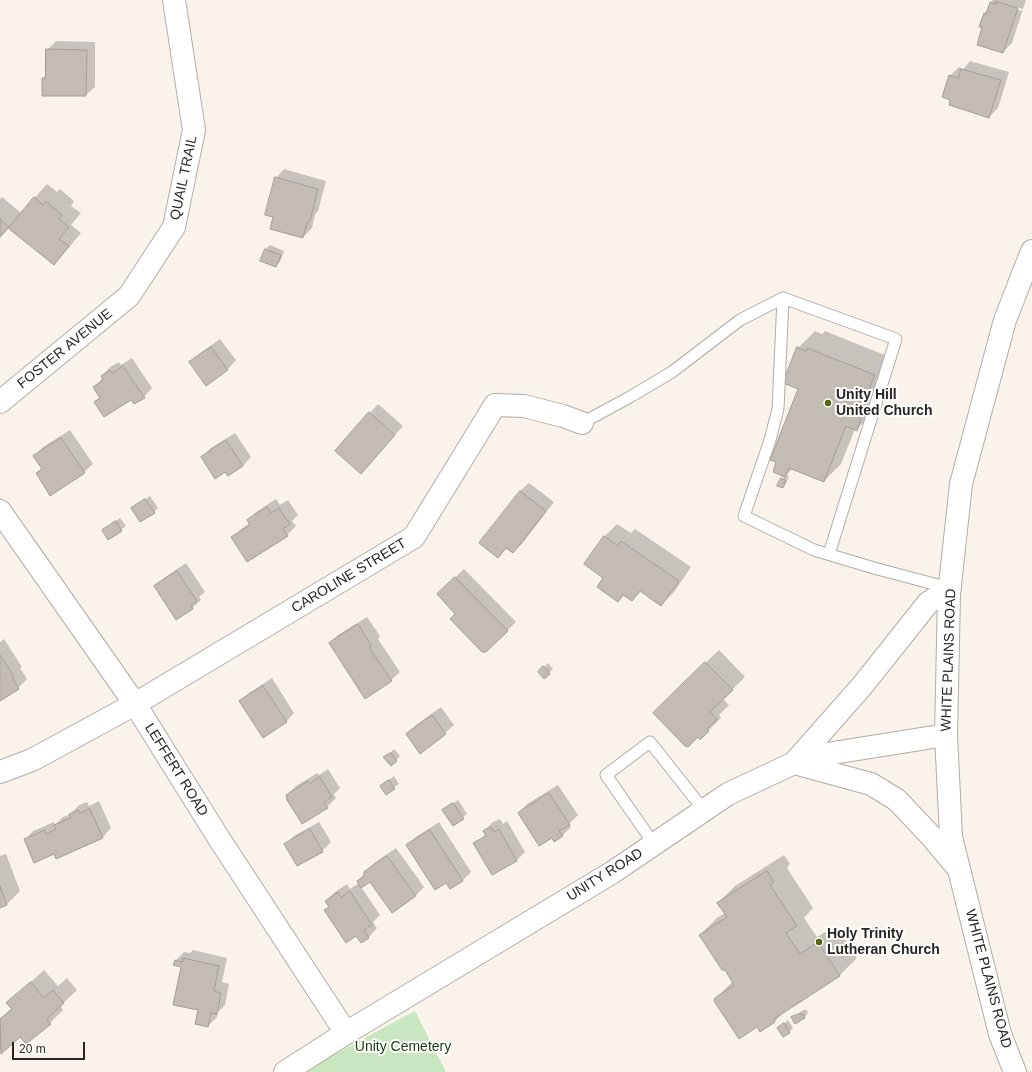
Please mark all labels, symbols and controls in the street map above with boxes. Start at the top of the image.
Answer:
street label: QUAIL TRAIL [167,134,201,222]
street label: FOSTER AVENUE [14,306,116,392]
place label: Unity Hill United Church [836,387,932,420]
marker: Unity Hill United Church [823,398,833,408]
street label: CAROLINE STREET [289,535,409,617]
street label: WHITE PLAINS ROAD [938,588,960,732]
street label: LEFFERT ROAD [141,720,211,820]
street label: UNITY ROAD [564,845,646,905]
street label: WHITE PLAINS ROAD [961,908,1015,1050]
place label: Holy Trinity Lutheran Church [827,926,940,958]
marker: Holy Trinity Lutheran Church [814,937,824,947]
scale bar [14,1034,87,1060]
park label: Unity Cemetery [355,1039,451,1055]
text: 20 m [19,1042,46,1056]

